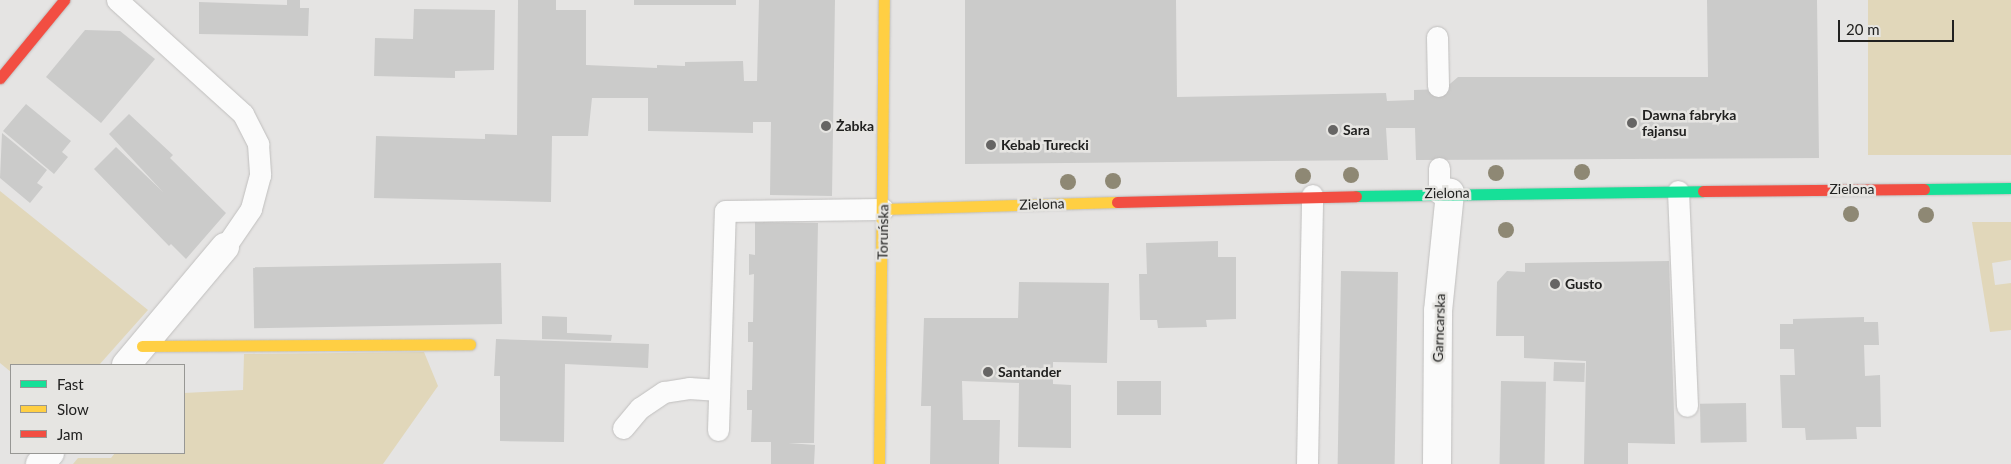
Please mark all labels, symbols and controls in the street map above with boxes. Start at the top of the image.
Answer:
scale bar [1841,10,1957,42]
text: 20 m [1846,20,1880,38]
place label: Dawna fabryka fajansu [1642,107,1736,140]
marker: Dawna fabryka fajansu [1626,117,1638,129]
place label: Żabka [836,118,874,134]
marker: Żabka [820,120,832,132]
place label: Sara [1343,122,1370,138]
marker: Sara [1327,124,1339,136]
place label: Kebab Turecki [1001,137,1089,153]
marker: Kebab Turecki [985,139,997,151]
street label: Zielona [1829,181,1875,197]
street label: Zielona [1424,184,1470,202]
street label: Zielona [1019,195,1065,213]
street label: Toruńska [874,204,892,260]
place label: Gusto [1565,276,1602,292]
marker: Gusto [1549,278,1561,290]
street label: Garncarska [1429,293,1449,363]
legend [10,364,185,454]
place label: Santander [998,364,1061,380]
marker: Santander [982,366,994,378]
text: Fast [57,375,84,393]
text: Slow [57,400,89,418]
text: Jam [57,425,83,443]

